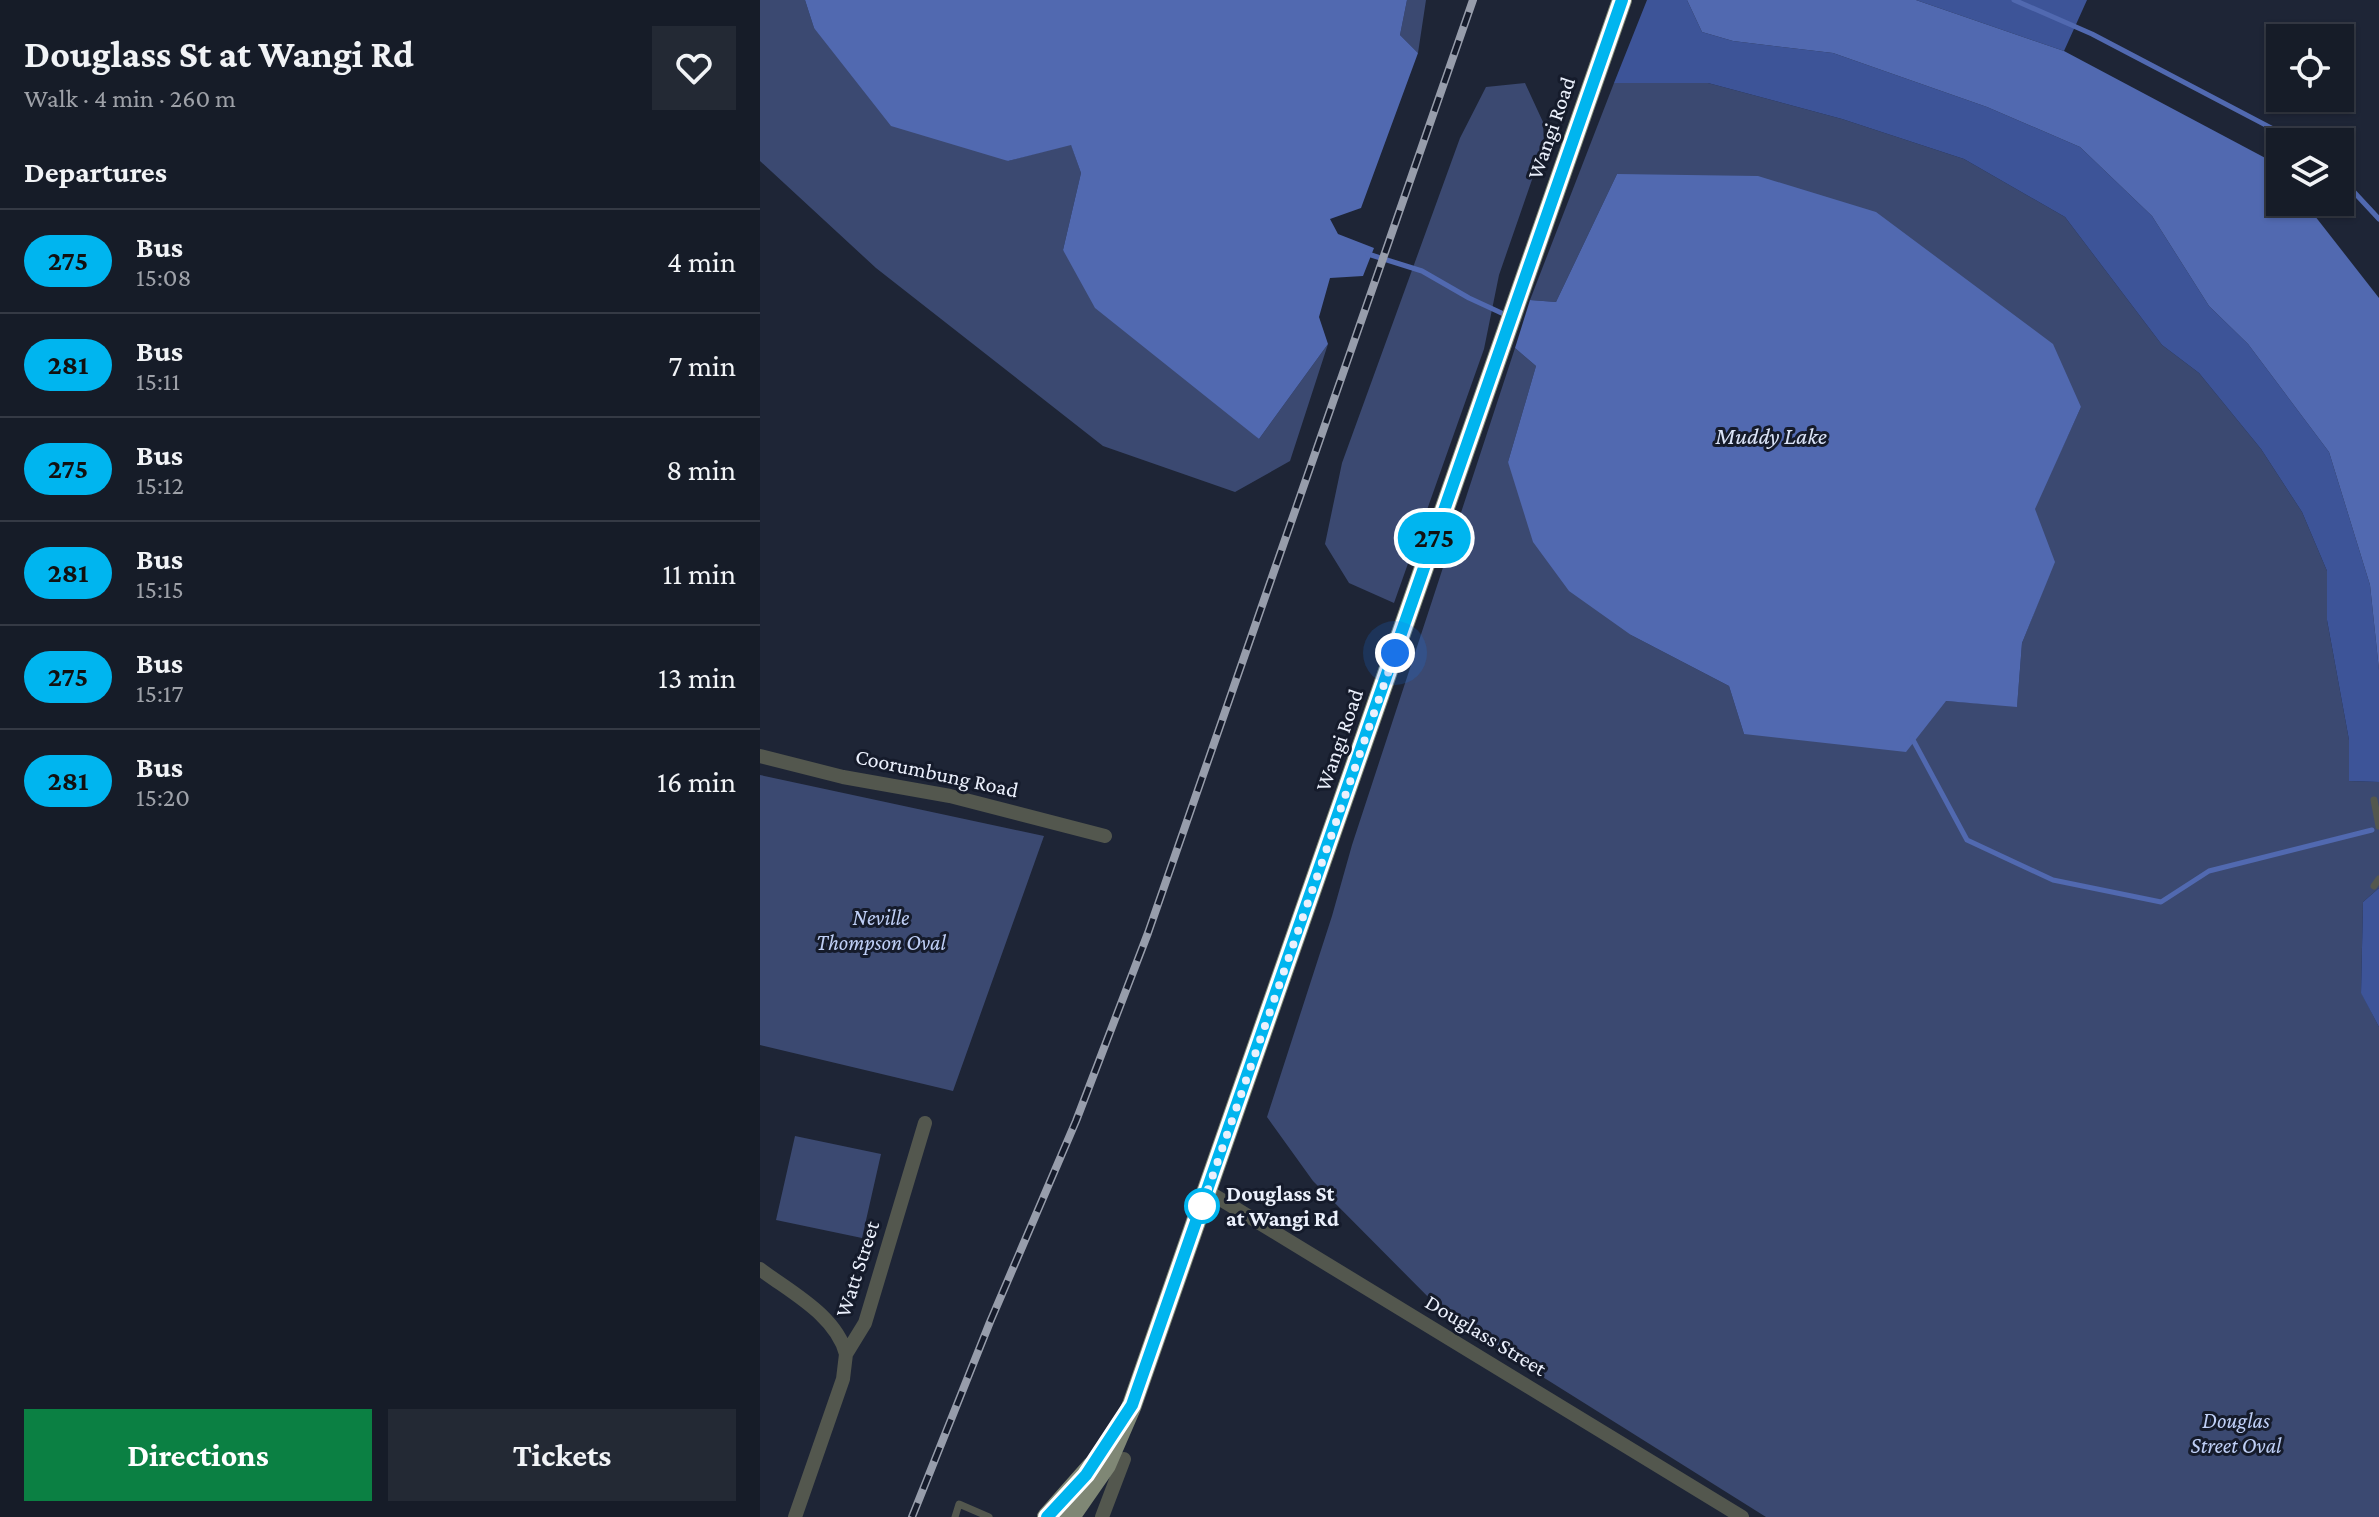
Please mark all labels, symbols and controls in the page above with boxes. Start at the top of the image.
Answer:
map controls [2266,24,2354,216]
button: locate [2266,24,2354,112]
button: heart [652,26,736,110]
text: Douglass St at Wangi Rd [24,33,414,75]
street label: Wangi Road [1522,73,1580,182]
text: Walk · 4 min · 260 m [24,84,236,113]
button: layers [2266,128,2354,216]
text: Departures [24,155,167,188]
text: Bus [136,230,183,263]
text: 275 [48,245,88,276]
text: 4 min [667,245,736,278]
text: 15:08 [136,263,192,292]
text: Bus [136,334,183,367]
text: 281 [47,349,89,380]
text: 7 min [668,349,736,382]
text: 15:11 [136,367,180,396]
water label: Muddy Lake [1714,422,1827,449]
text: Bus [136,438,183,471]
text: 275 [48,453,88,484]
text: 8 min [666,453,736,486]
text: 15:12 [136,471,184,500]
line badge: 275 [1388,512,1480,564]
text: 275 [1414,522,1454,553]
text: Bus [136,542,183,575]
text: 281 [47,557,89,588]
text: 11 min [662,557,736,590]
text: 15:15 [136,575,184,604]
your location [1375,633,1415,673]
text: Bus [136,646,183,679]
text: 275 [48,661,88,692]
text: 13 min [658,661,736,694]
text: 15:17 [136,679,183,708]
street label: Wangi Road [1310,685,1368,794]
street label: Coorumbung Road [853,744,1021,803]
text: Bus [136,750,183,783]
text: 281 [47,765,89,796]
text: 16 min [657,765,736,798]
text: 15:20 [136,783,190,812]
park label: Neville Thompson Oval [816,905,946,955]
place label: Douglass St at Wangi Rd [1226,1181,1339,1231]
marker: Douglass St at Wangi Rd [1185,1189,1219,1223]
street label: Watt Street [830,1217,885,1320]
street label: Douglass Street [1421,1289,1552,1381]
park label: Douglas Street Oval [2191,1408,2282,1458]
button: Directions [24,1409,372,1501]
button: Tickets [388,1409,736,1501]

